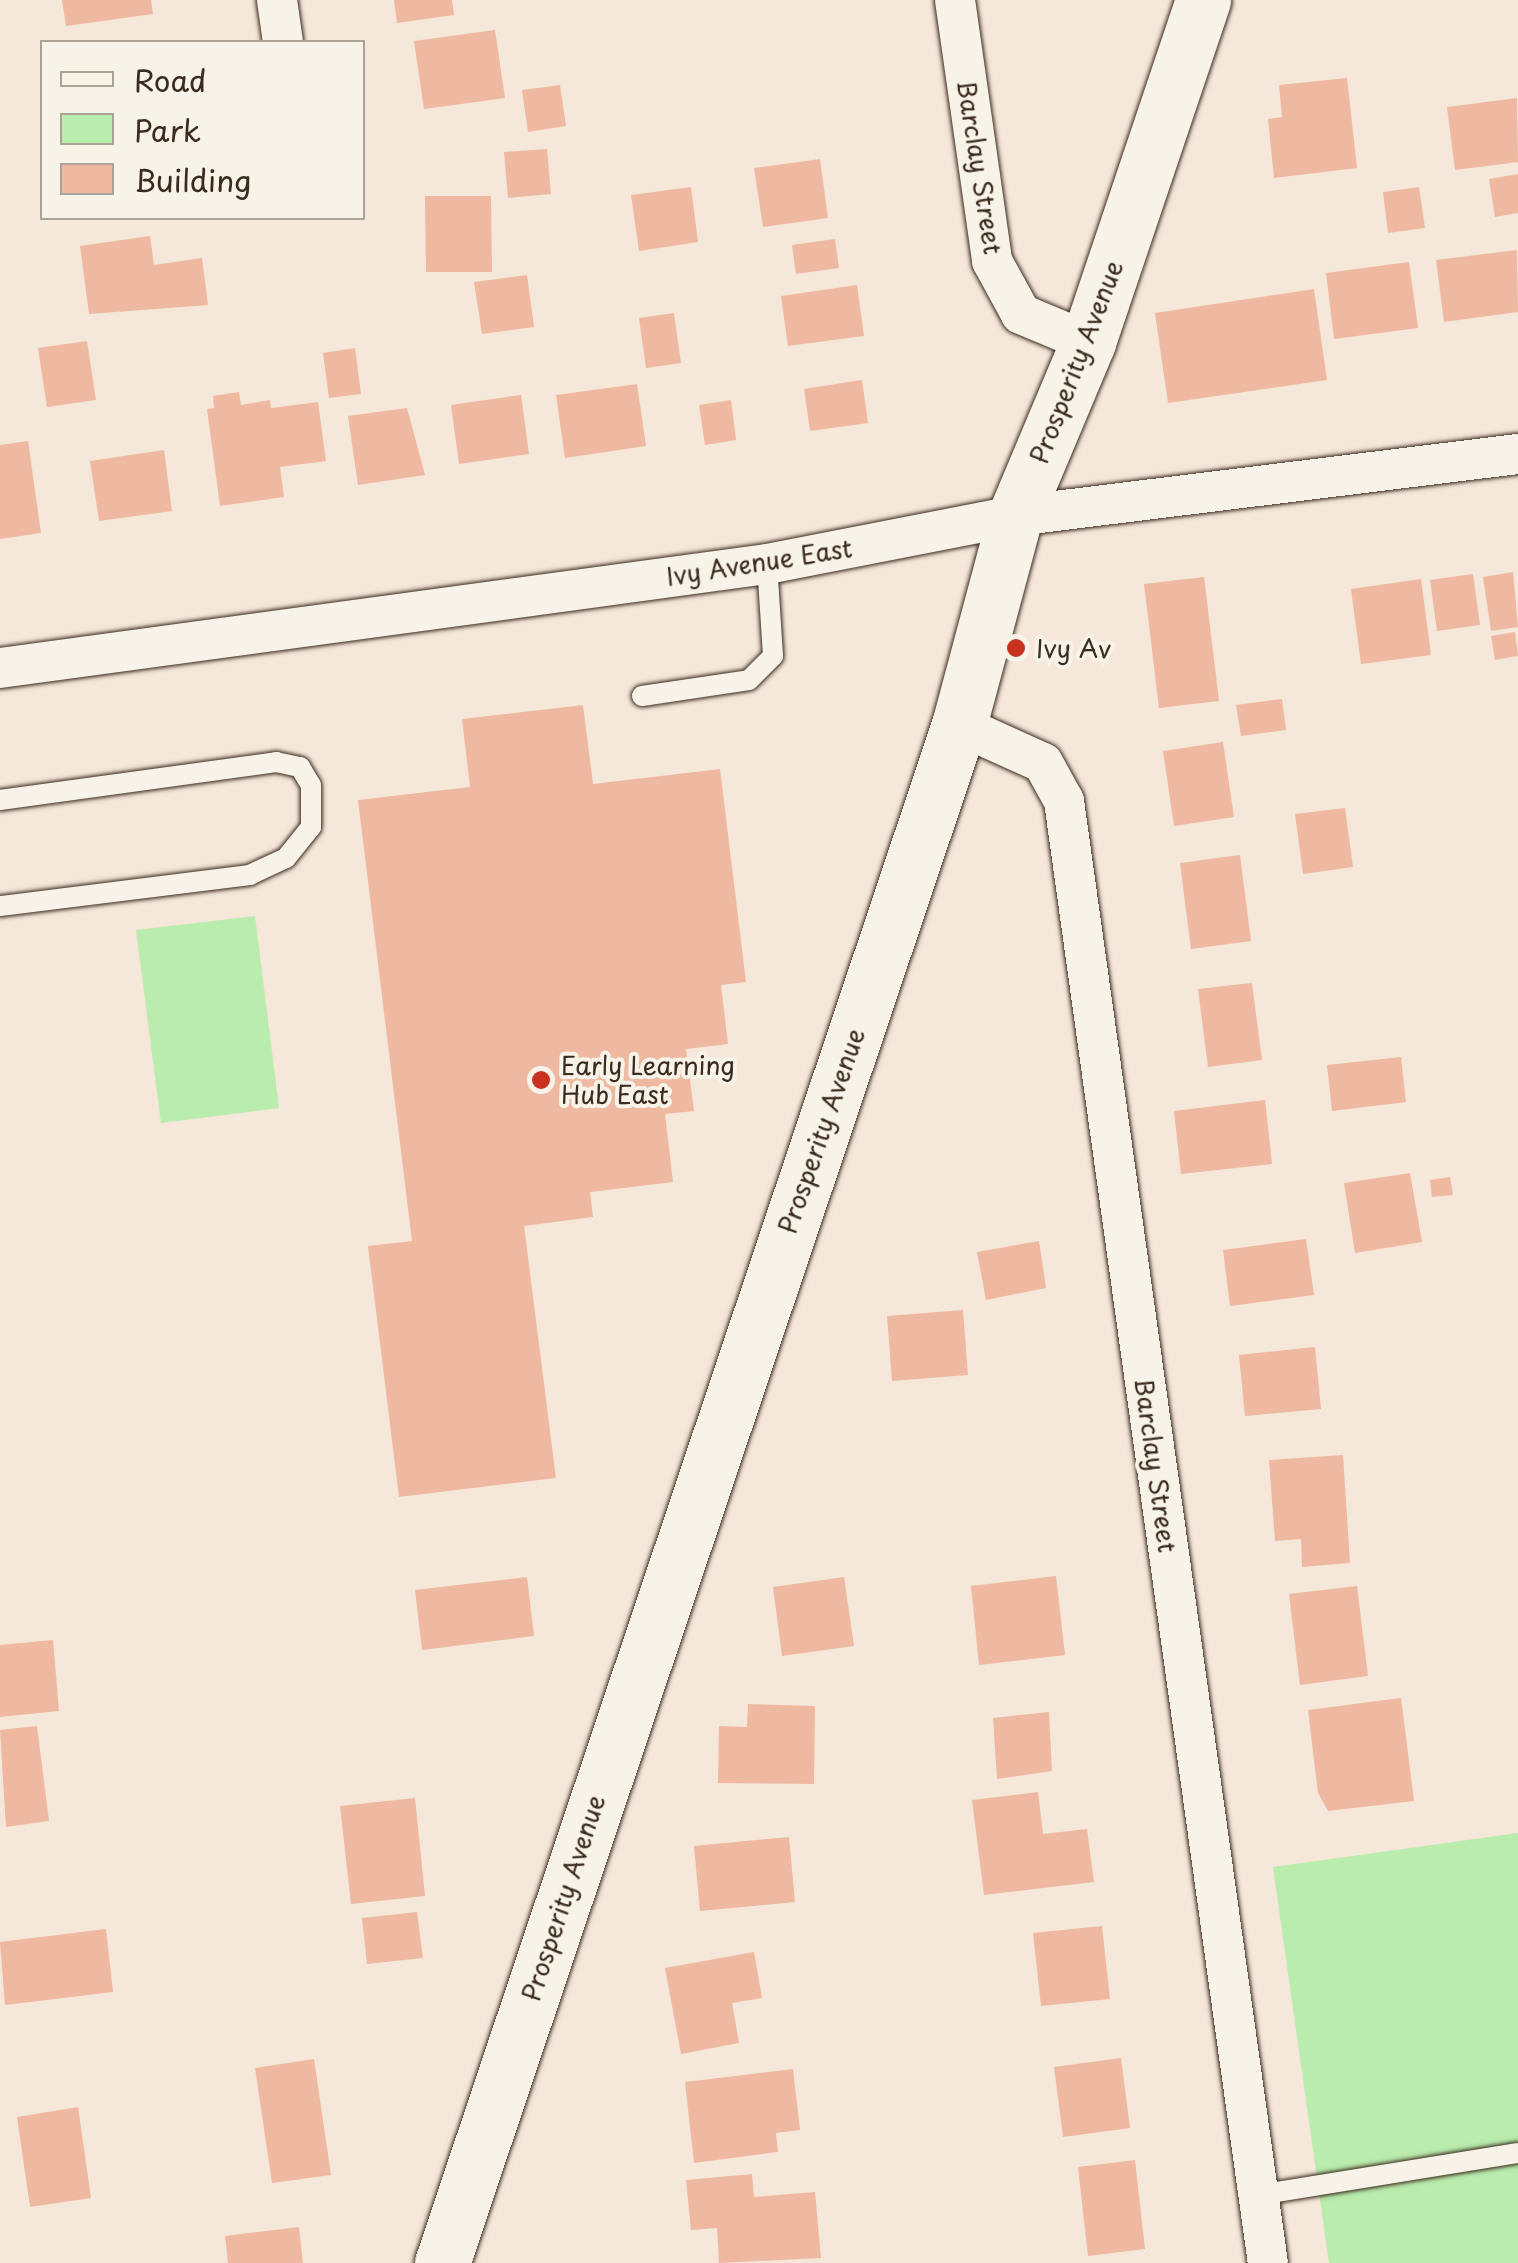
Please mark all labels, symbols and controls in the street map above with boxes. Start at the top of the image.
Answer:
legend [40,40,365,220]
text: Road [134,57,207,102]
street label: Barclay Street [951,77,1009,257]
text: Park [134,107,201,152]
text: Building [134,157,251,202]
street label: Prosperity Avenue [1023,256,1129,468]
street label: Ivy Avenue East [664,532,854,592]
place label: Ivy Av [1036,633,1111,663]
marker: Ivy Av [1005,637,1027,659]
street label: Prosperity Avenue [772,1024,870,1238]
place label: Early Learning Hub East [561,1051,735,1110]
marker: Early Learning Hub East [530,1069,552,1091]
street label: Barclay Street [1129,1375,1183,1555]
street label: Prosperity Avenue [515,1791,611,2005]

